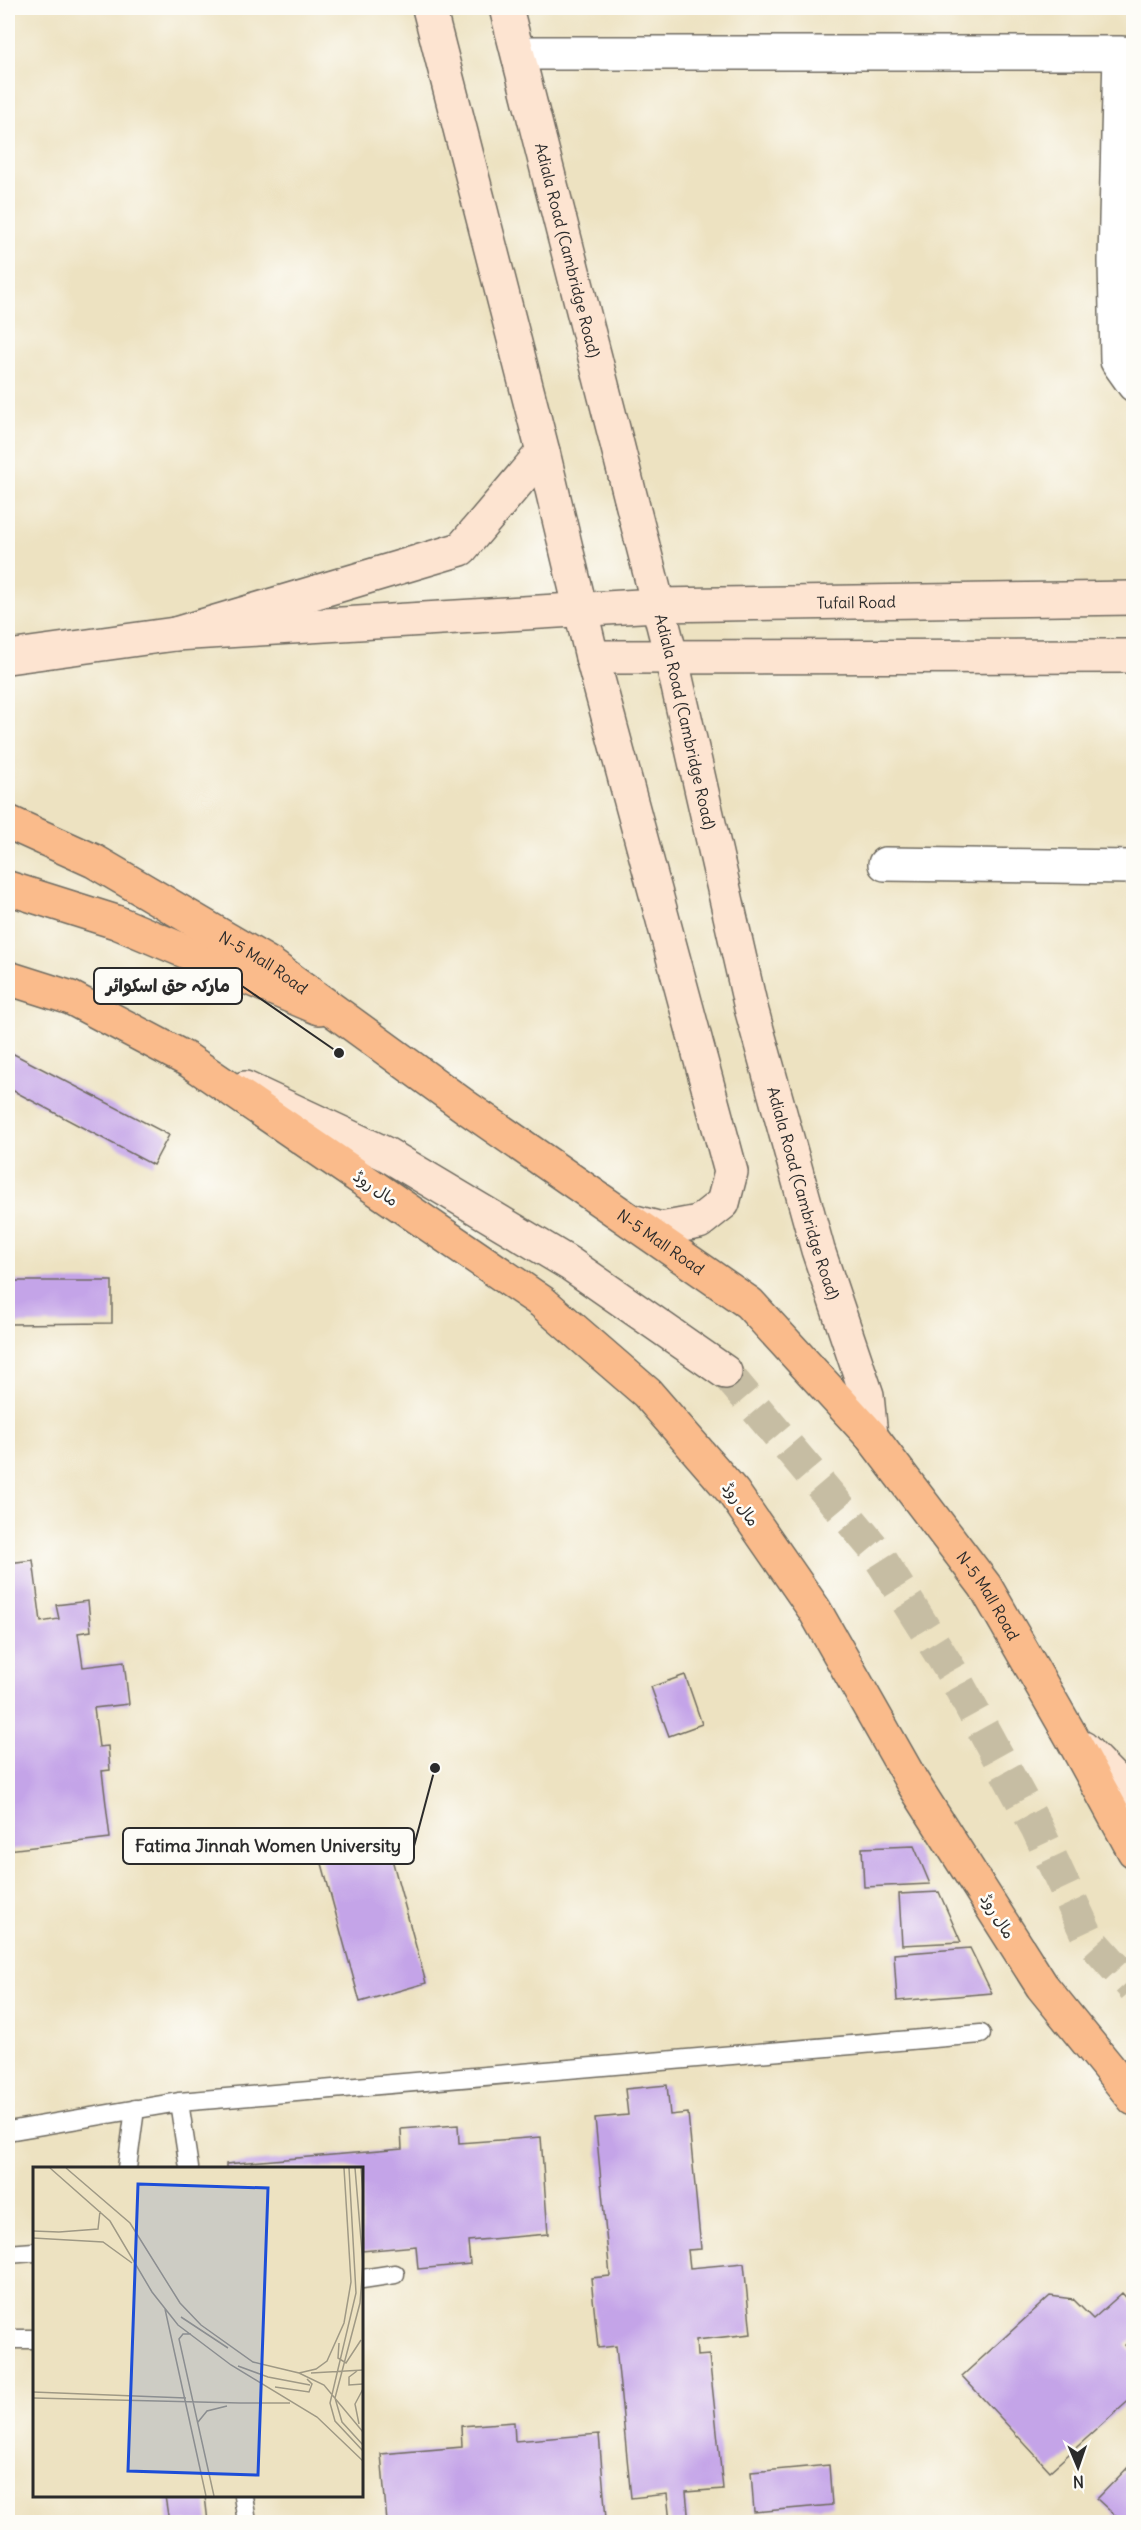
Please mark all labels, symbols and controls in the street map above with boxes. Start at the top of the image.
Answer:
street label: Adiala Road (Cambridge Road) [531,141,605,360]
street label: Tufail Road [816,591,896,613]
street label: Adiala Road (Cambridge Road) [651,612,720,832]
street label: N-5 Mall Road [216,927,312,998]
callout: مارکہ حق اسکوائر [94,968,242,1004]
text: مارکہ حق اسکوائر [104,974,230,997]
street label: Adiala Road (Cambridge Road) [763,1084,844,1302]
street label: مال روڈ [350,1166,402,1210]
street label: N-5 Mall Road [613,1205,708,1279]
street label: مال روڈ [718,1478,764,1530]
street label: N-5 Mall Road [952,1547,1024,1644]
callout: Fatima Jinnah Women University [123,1828,414,1864]
text: Fatima Jinnah Women University [135,1834,401,1857]
street label: مال روڈ [976,1890,1020,1942]
inset map [33,2167,363,2497]
north arrow [1048,2437,1108,2497]
text: N [1073,2472,1084,2492]

